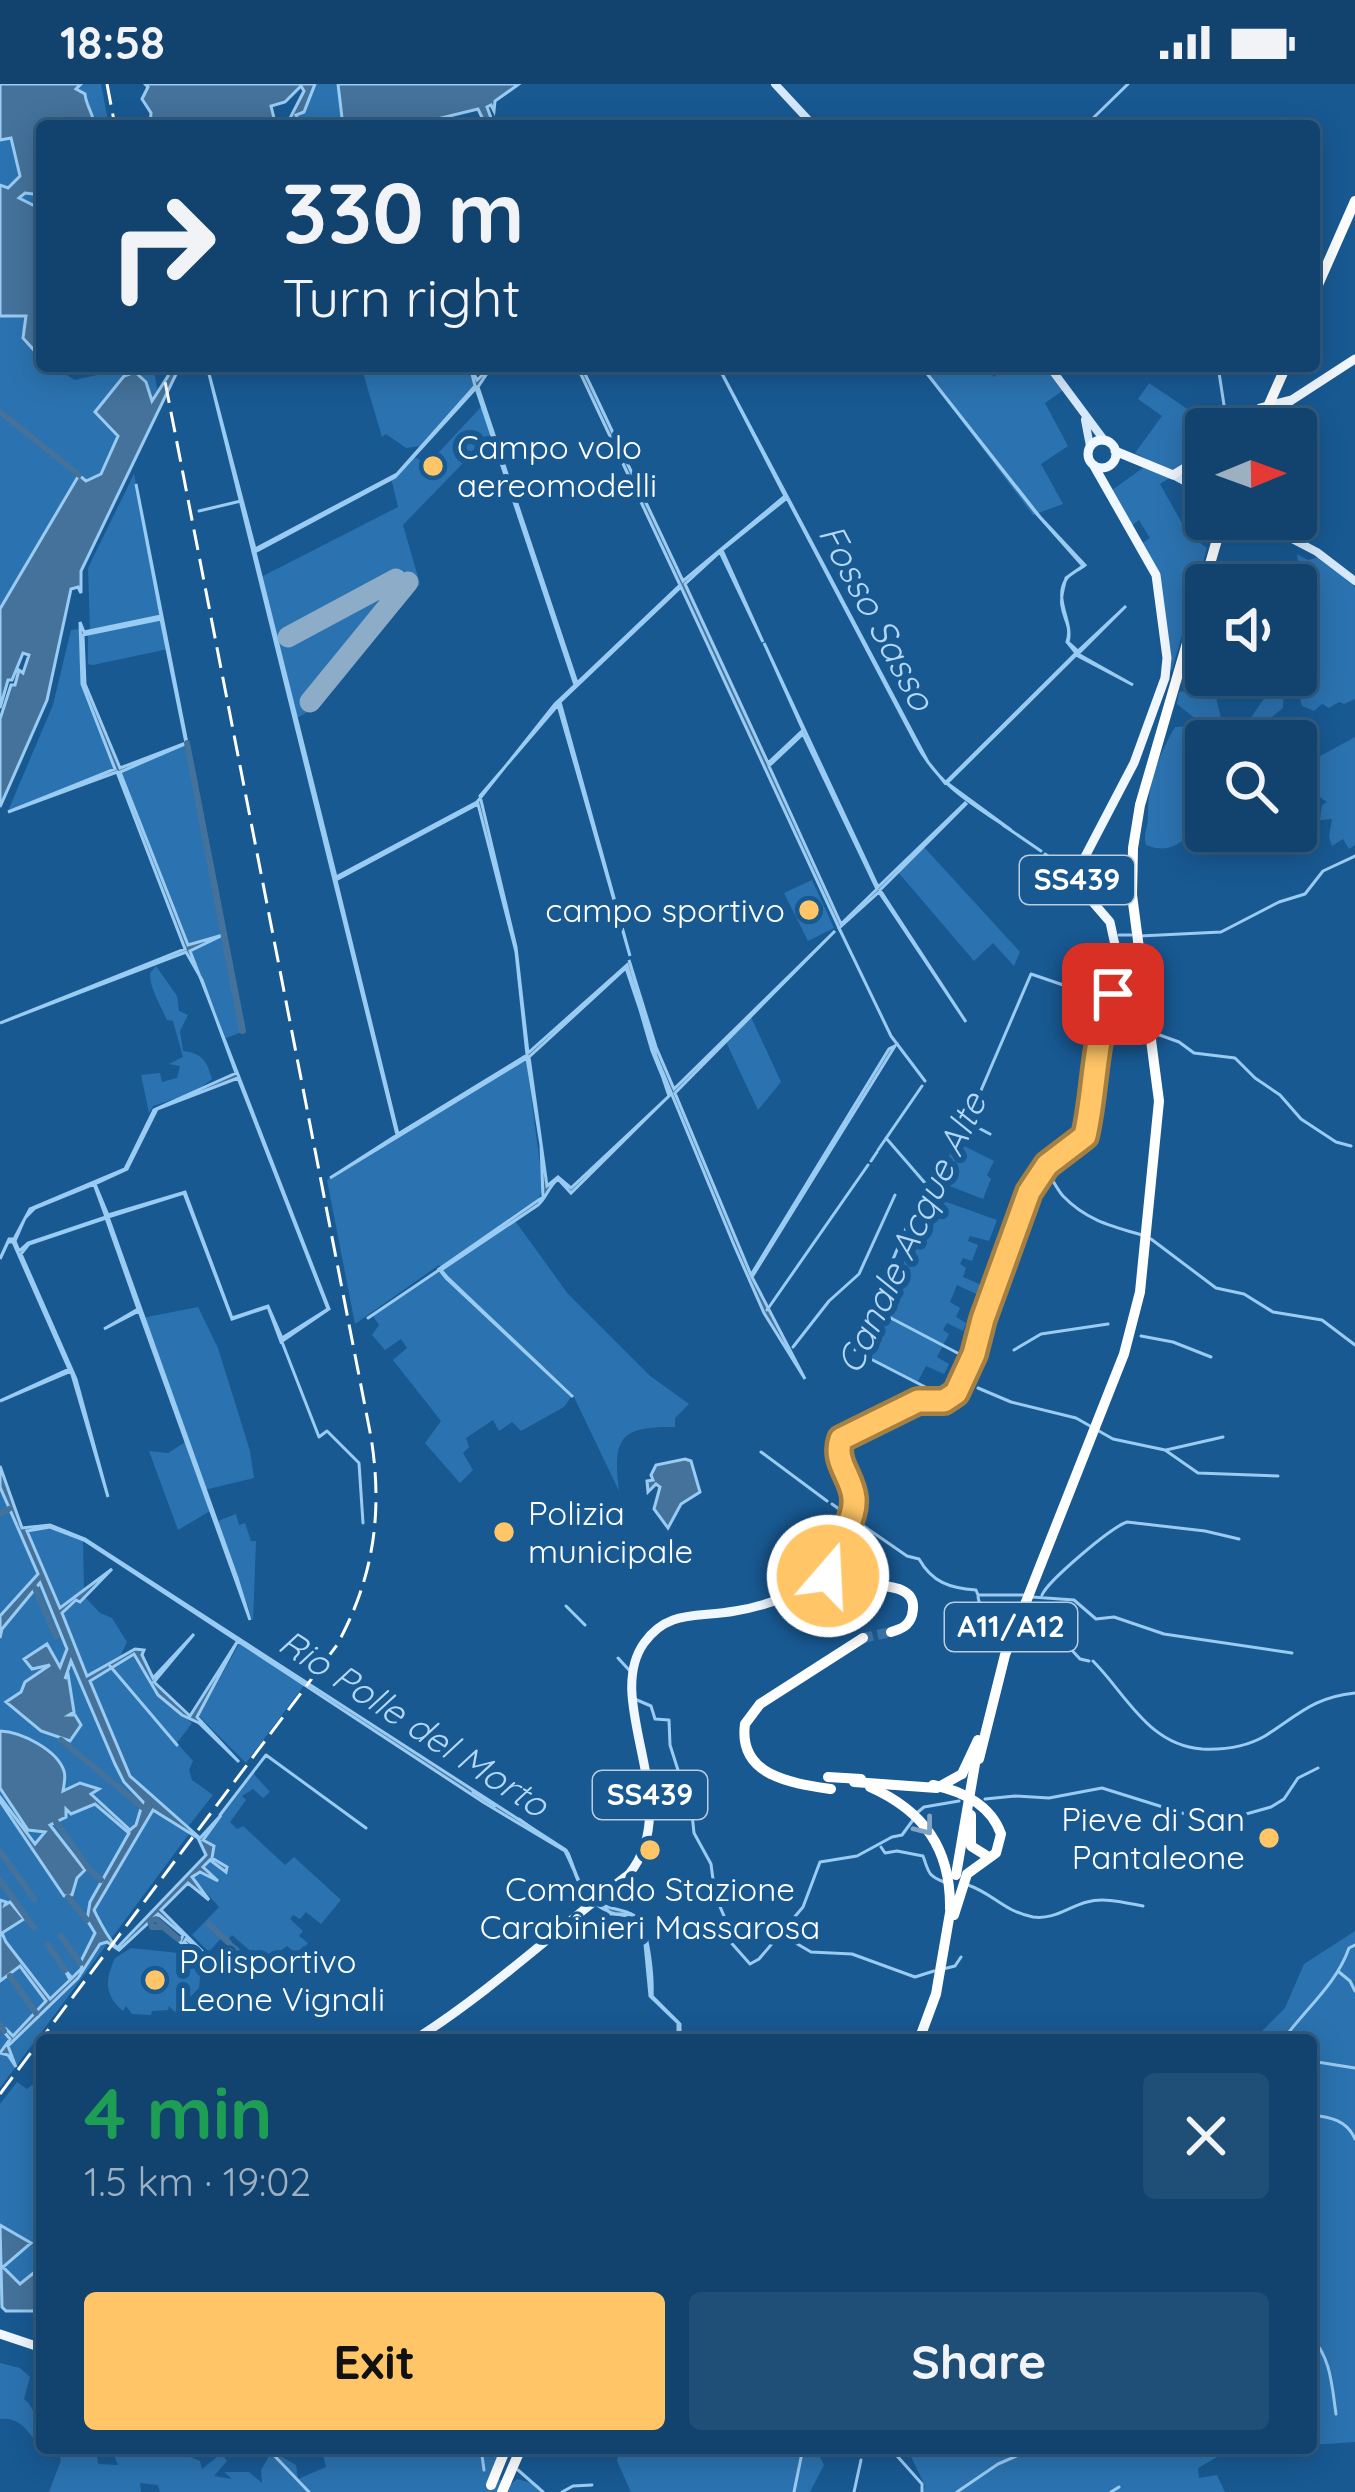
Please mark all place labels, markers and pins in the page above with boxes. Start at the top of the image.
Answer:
place label: Campo volo aereomodelli [457,426,657,505]
marker: Campo volo aereomodelli [420,453,446,479]
place label: campo sportivo [545,889,785,930]
marker: campo sportivo [796,897,822,923]
pin [1062,943,1164,1045]
place label: Polizia municipale [528,1492,693,1571]
marker: Polizia municipale [491,1519,517,1545]
place label: Pieve di San Pantaleone [1061,1798,1245,1877]
marker: Pieve di San Pantaleone [1256,1825,1282,1851]
marker: Comando Stazione Carabinieri Massarosa [637,1837,663,1863]
place label: Comando Stazione Carabinieri Massarosa [480,1868,820,1947]
place label: Polisportivo Leone Vignali [179,1940,385,2019]
marker: Polisportivo Leone Vignali [142,1967,168,1993]

